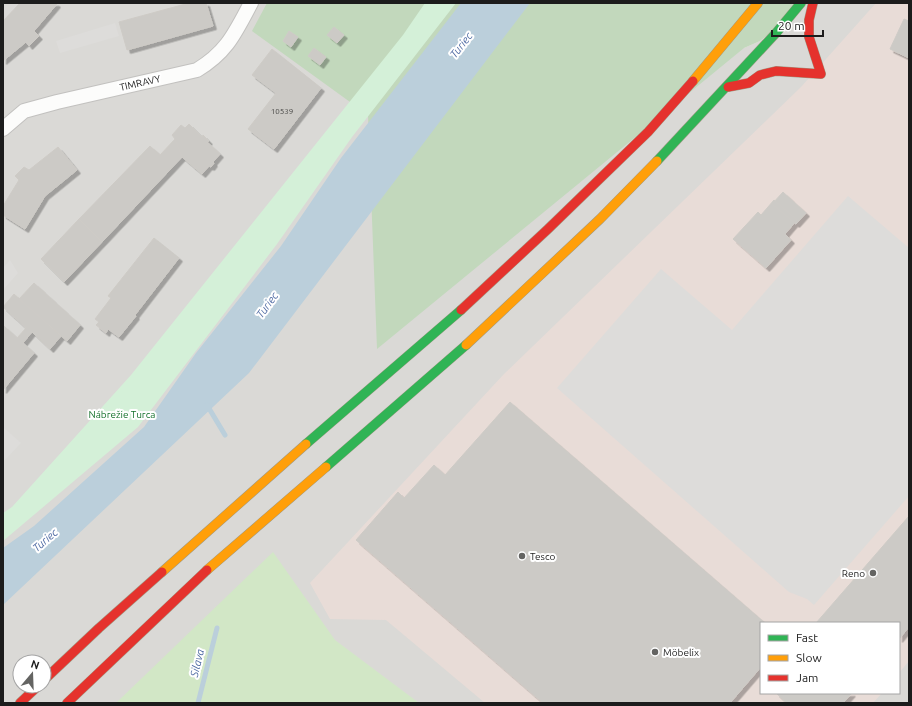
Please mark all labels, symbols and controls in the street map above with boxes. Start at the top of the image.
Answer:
scale bar [772,12,823,38]
text: 20 m [778,19,805,32]
water label: Turiec [447,29,475,60]
street label: TIMRAVY [118,73,162,93]
house number: 10539 [271,107,293,116]
water label: Turiec [254,289,281,320]
park label: Nábrežie Turca [89,409,155,420]
water label: Turiec [30,525,60,554]
marker: Tesco [517,551,527,561]
place label: Tesco [530,551,556,562]
place label: Reno [842,568,865,579]
marker: Reno [868,568,878,578]
legend [760,622,900,694]
text: Fast [796,631,818,644]
marker: Möbelix [650,647,660,657]
place label: Möbelix [663,647,699,658]
water label: Silava [188,648,206,679]
text: Slow [796,651,822,664]
north arrow [12,654,52,694]
text: N [29,658,41,672]
text: Jam [796,671,818,684]

